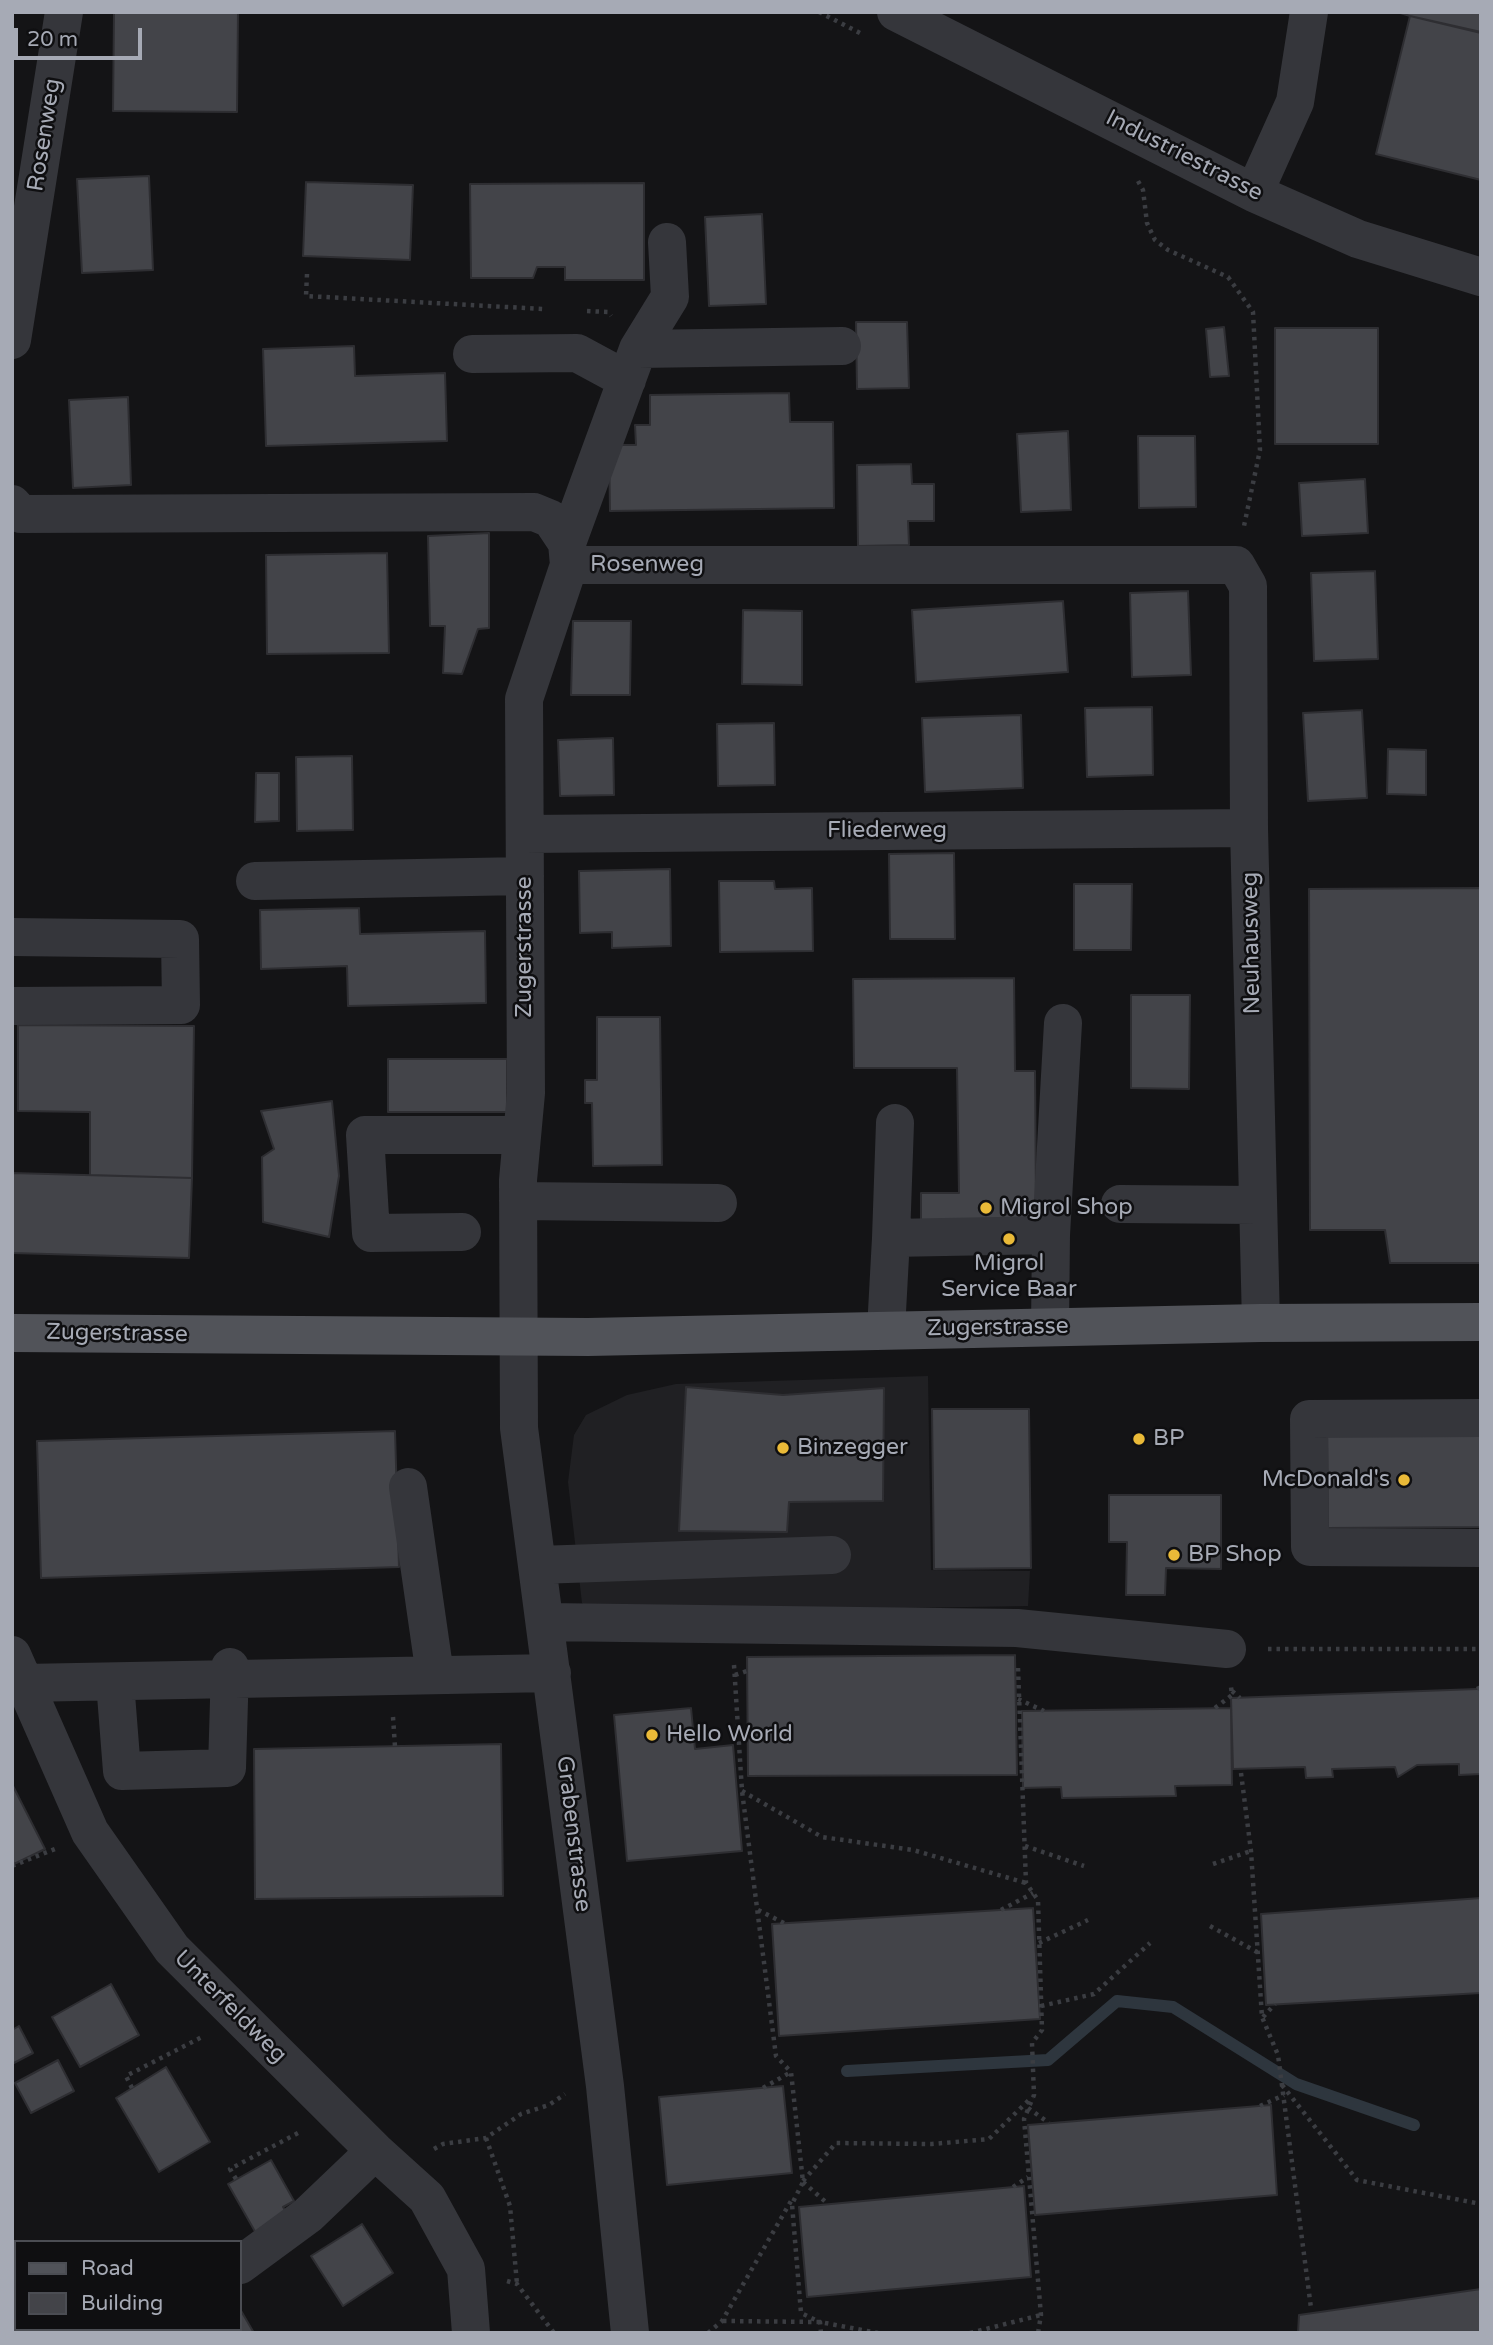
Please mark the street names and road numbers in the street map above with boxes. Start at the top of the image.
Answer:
street label: Rosenweg [22,77,68,193]
street label: Industriestrasse [1101,105,1267,207]
street label: Rosenweg [590,551,704,579]
street label: Fliederweg [827,817,947,845]
street label: Neuhausweg [1237,871,1267,1015]
street label: Zugerstrasse [511,876,539,1018]
street label: Zugerstrasse [927,1313,1069,1343]
street label: Zugerstrasse [46,1319,188,1349]
street label: Grabenstrasse [550,1754,596,1914]
street label: Unterfeldweg [168,1945,292,2069]

